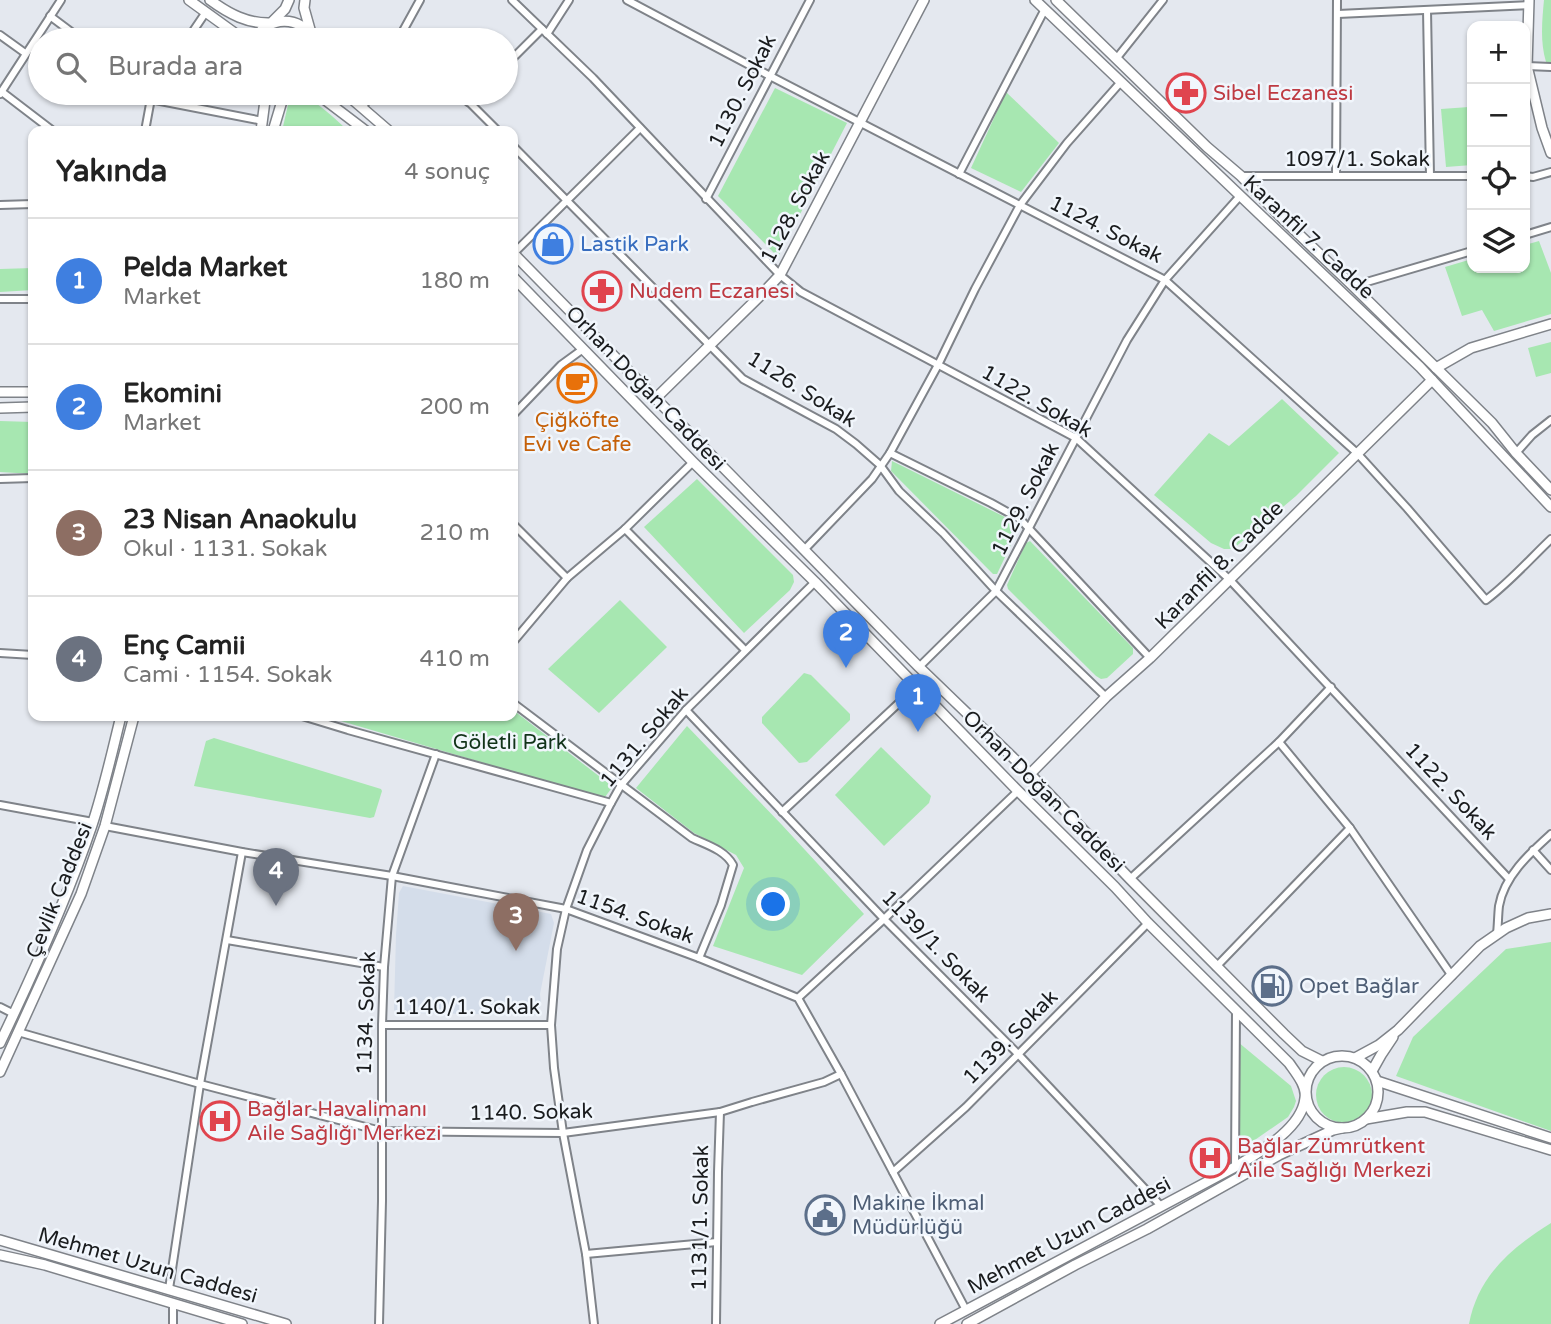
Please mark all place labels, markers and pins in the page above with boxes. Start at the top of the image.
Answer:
pharmacy icon: Sibel Eczanesi [1165,72,1207,114]
place label: Sibel Eczanesi [1213,81,1353,106]
shop icon: Lastik Park [532,223,574,265]
place label: Lastik Park [580,232,689,257]
pharmacy icon: Nudem Eczanesi [581,270,623,312]
place label: Nudem Eczanesi [629,279,795,304]
cafe icon: Çiğköfte Evi ve Cafe [556,362,598,404]
place label: Çiğköfte Evi ve Cafe [523,408,631,457]
pin: 2 [823,610,869,668]
pin: 1 [895,674,941,732]
pin: 4 [253,848,299,906]
pin: 3 [493,893,539,951]
fuel station icon: Opet Bağlar [1251,965,1293,1007]
place label: Opet Bağlar [1299,974,1419,999]
place label: Bağlar Havalimanı Aile Sağlığı Merkezi [247,1097,441,1146]
hospital icon: Bağlar Havalimanı Aile Sağlığı Merkezi [199,1100,241,1142]
place label: Bağlar Zümrütkent Aile Sağlığı Merkezi [1237,1134,1431,1183]
hospital icon: Bağlar Zümrütkent Aile Sağlığı Merkezi [1189,1137,1231,1179]
place label: Makine İkmal Müdürlüğü [852,1191,984,1240]
public building icon: Makine İkmal Müdürlüğü [804,1194,846,1236]

